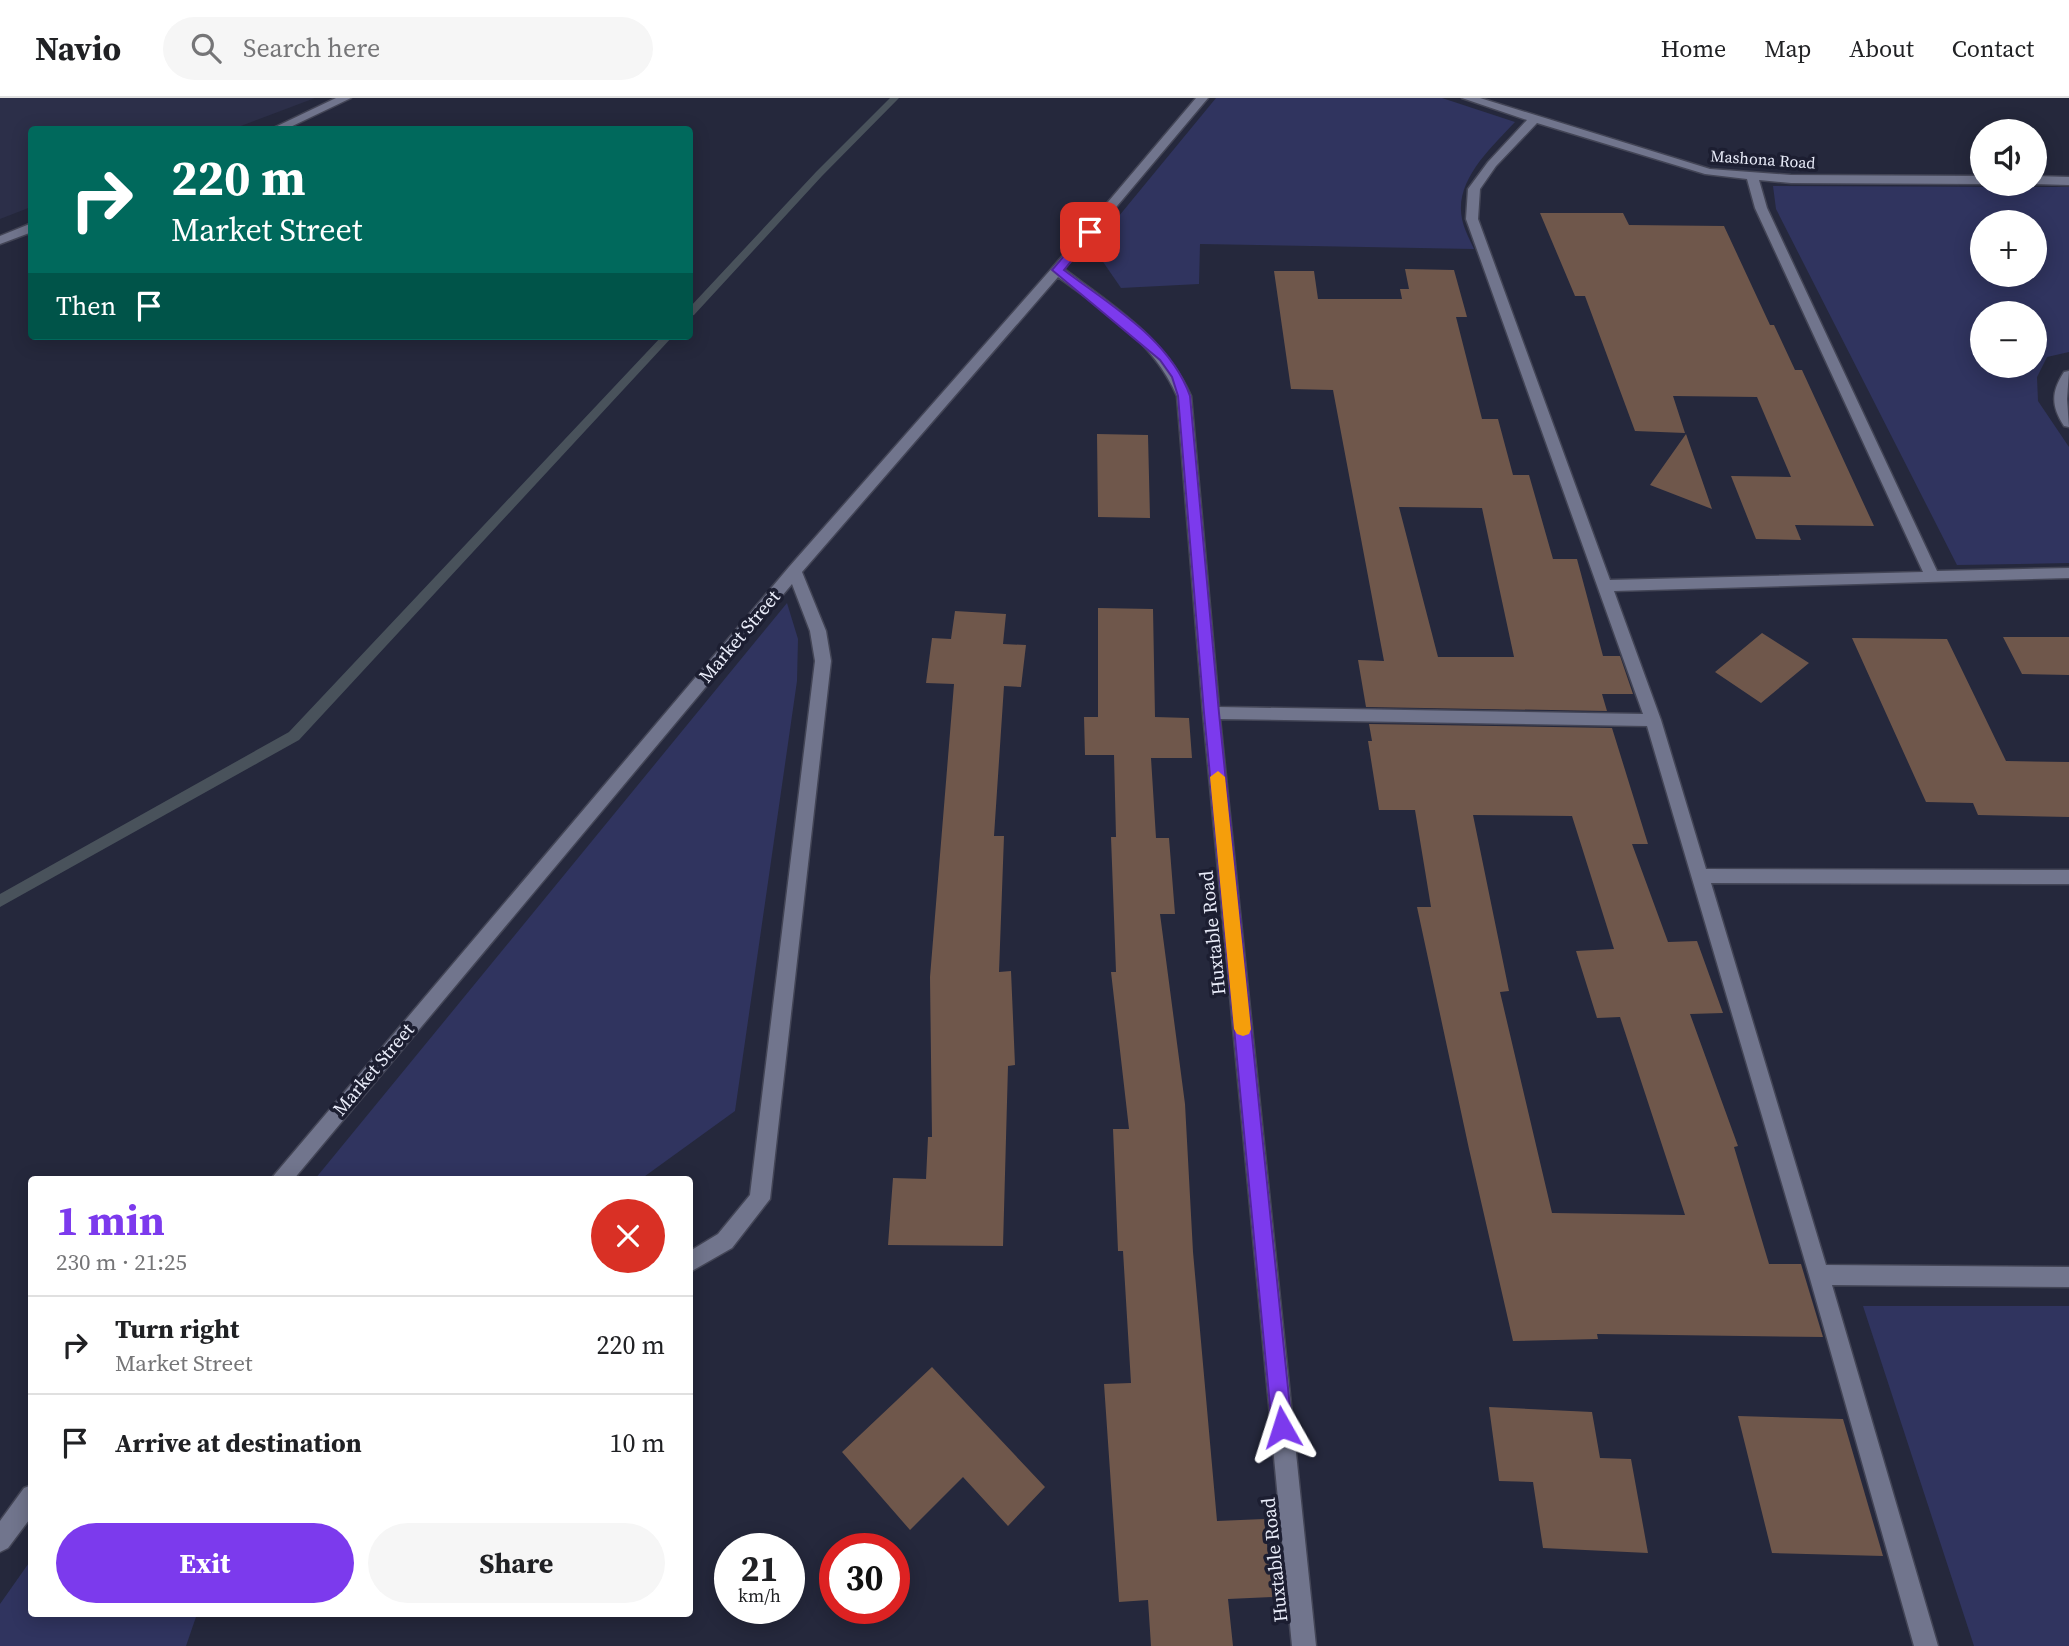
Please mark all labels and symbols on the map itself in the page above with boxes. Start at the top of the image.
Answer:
street label: Mashona Road [1710,144,1816,174]
pin [1060,202,1120,262]
street label: Market Street [693,584,786,688]
street label: Huxtable Road [1193,869,1231,997]
street label: Market Street [327,1017,420,1121]
position arrow [1245,1390,1319,1464]
street label: Huxtable Road [1255,1496,1293,1624]
speed limit sign: 30 [819,1533,910,1624]

